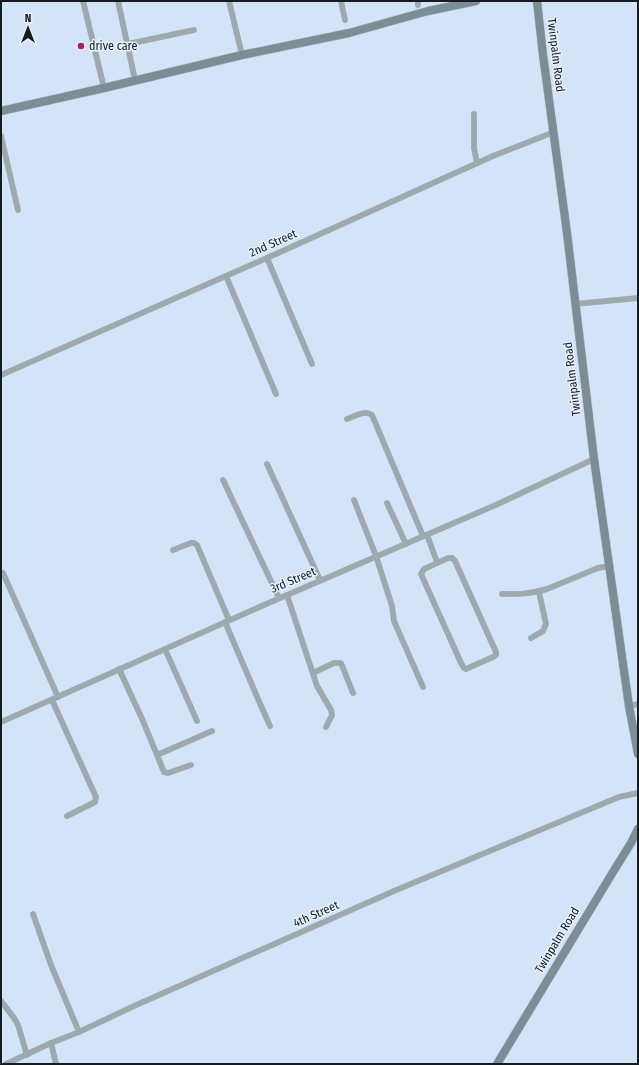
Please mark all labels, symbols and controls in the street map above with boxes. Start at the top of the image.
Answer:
north arrow [8,8,48,48]
text: N [25,12,31,25]
street label: Twinpalm Road [545,17,567,93]
place label: drive care [89,39,137,53]
marker: drive care [76,41,86,51]
street label: 2nd Street [247,226,299,260]
street label: Twinpalm Road [561,341,583,417]
street label: 3rd Street [268,564,318,596]
street label: 4th Street [291,898,341,930]
street label: Twinpalm Road [532,904,582,976]

